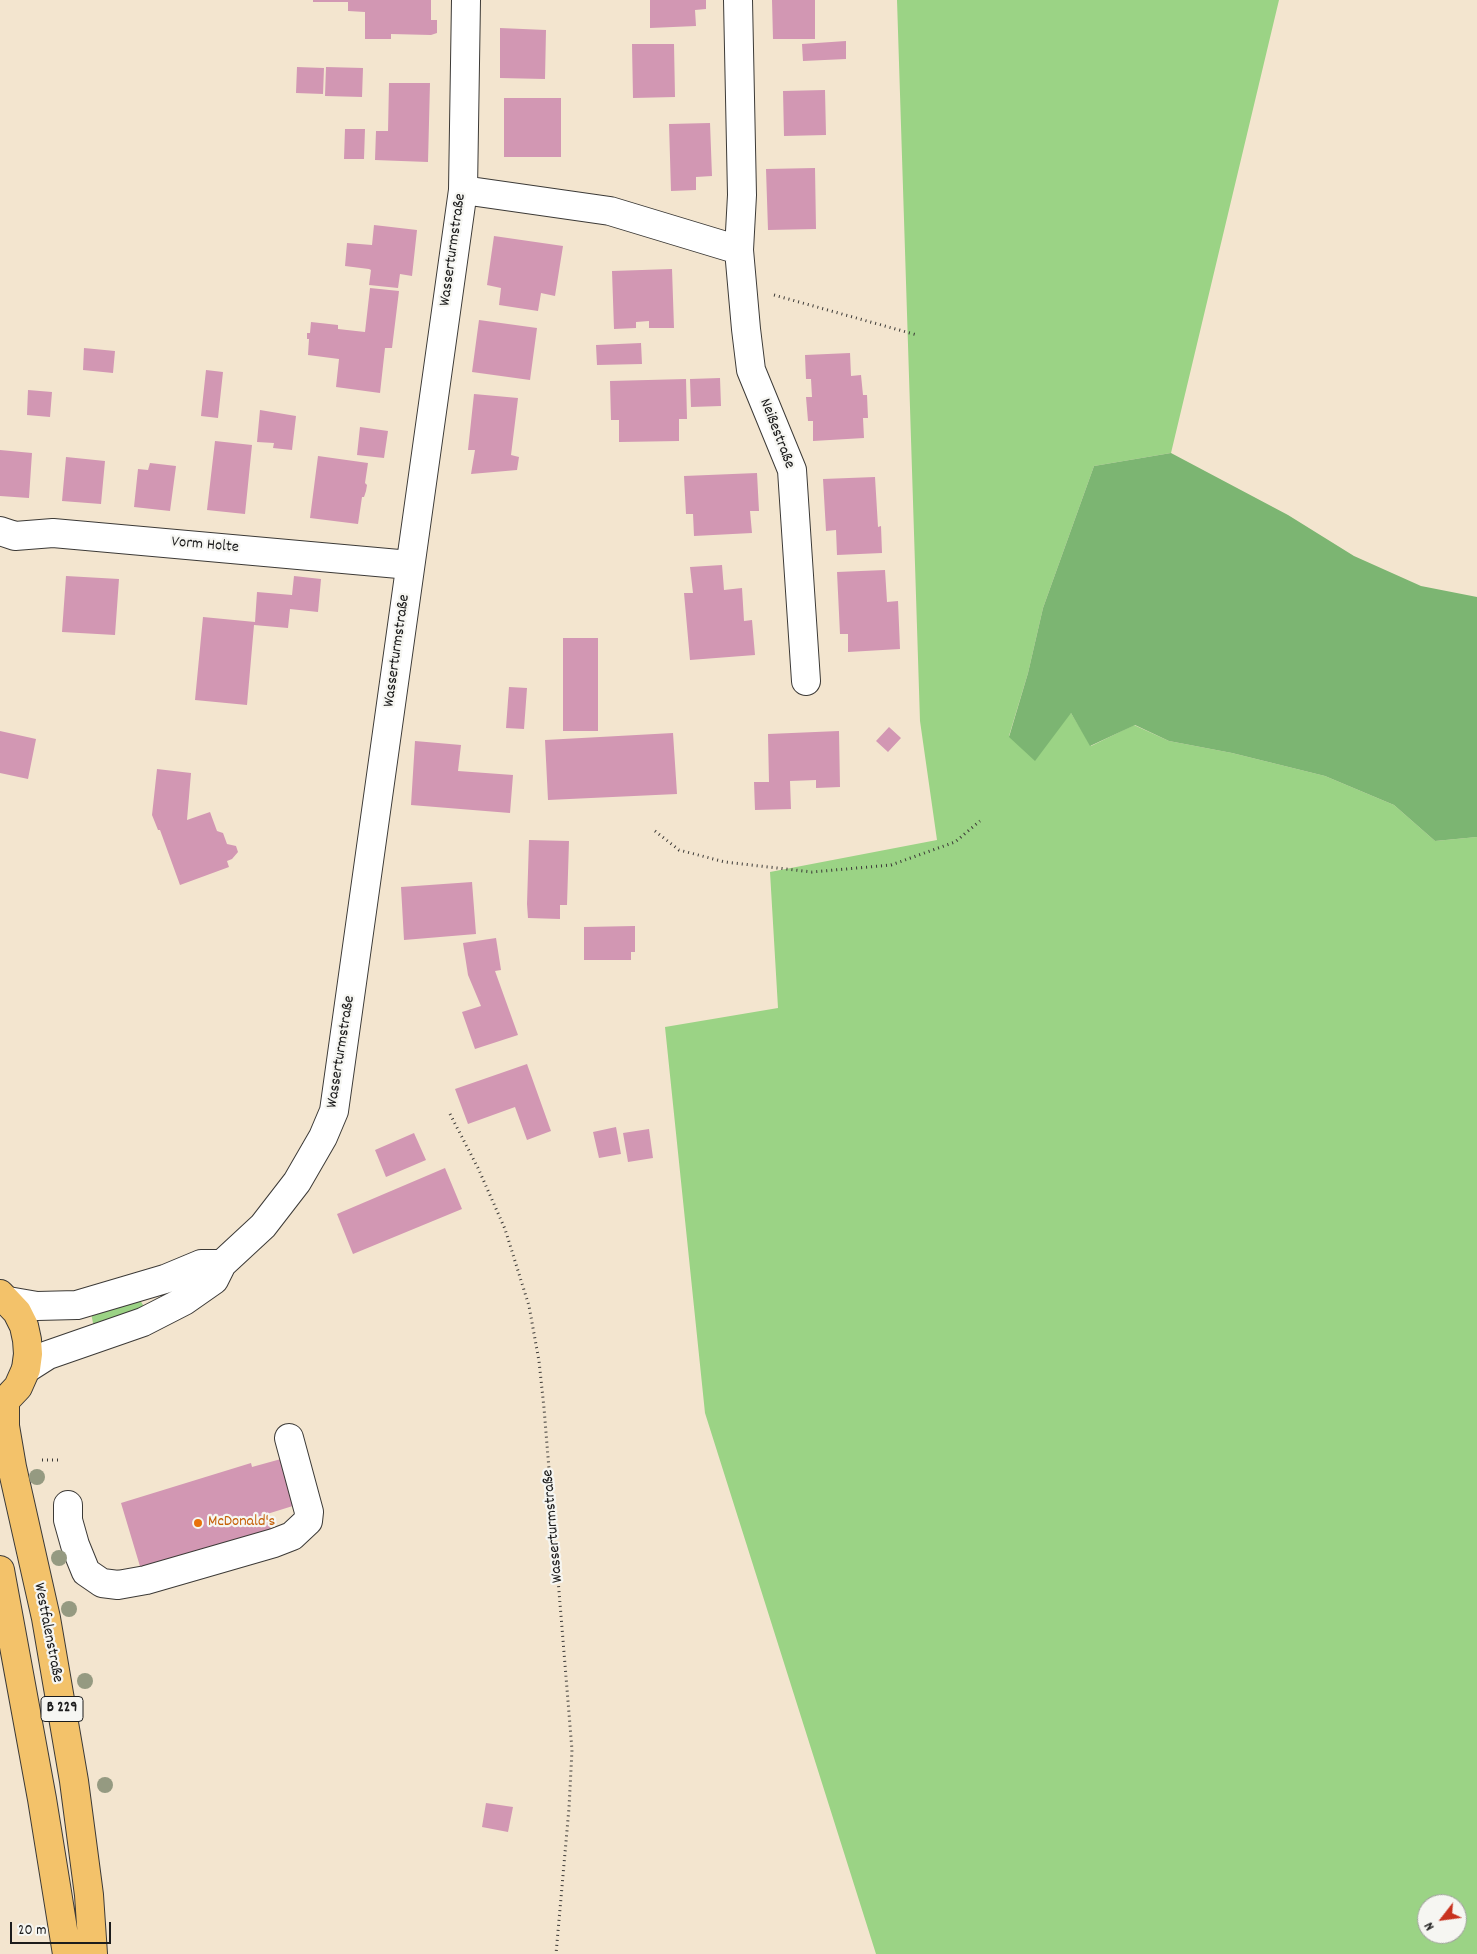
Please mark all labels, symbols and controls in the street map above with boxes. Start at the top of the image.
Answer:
street label: Wasserturmstraße [437,192,471,308]
street label: Neißestraße [754,396,798,472]
street label: Vorm Holte [171,533,239,559]
street label: Wasserturmstraße [381,593,415,709]
street label: Wasserturmstraße [324,994,360,1110]
street label: Wasserturmstraße [539,1469,569,1583]
place label: McDonald's [208,1513,275,1533]
marker: McDonald's [192,1517,204,1529]
street label: Westfalenstraße [28,1582,66,1684]
road number: B 229 [41,1696,83,1722]
north arrow [1417,1894,1467,1944]
scale bar [12,1912,114,1944]
text: N [1419,1918,1440,1934]
text: 20 m [18,1920,46,1942]

